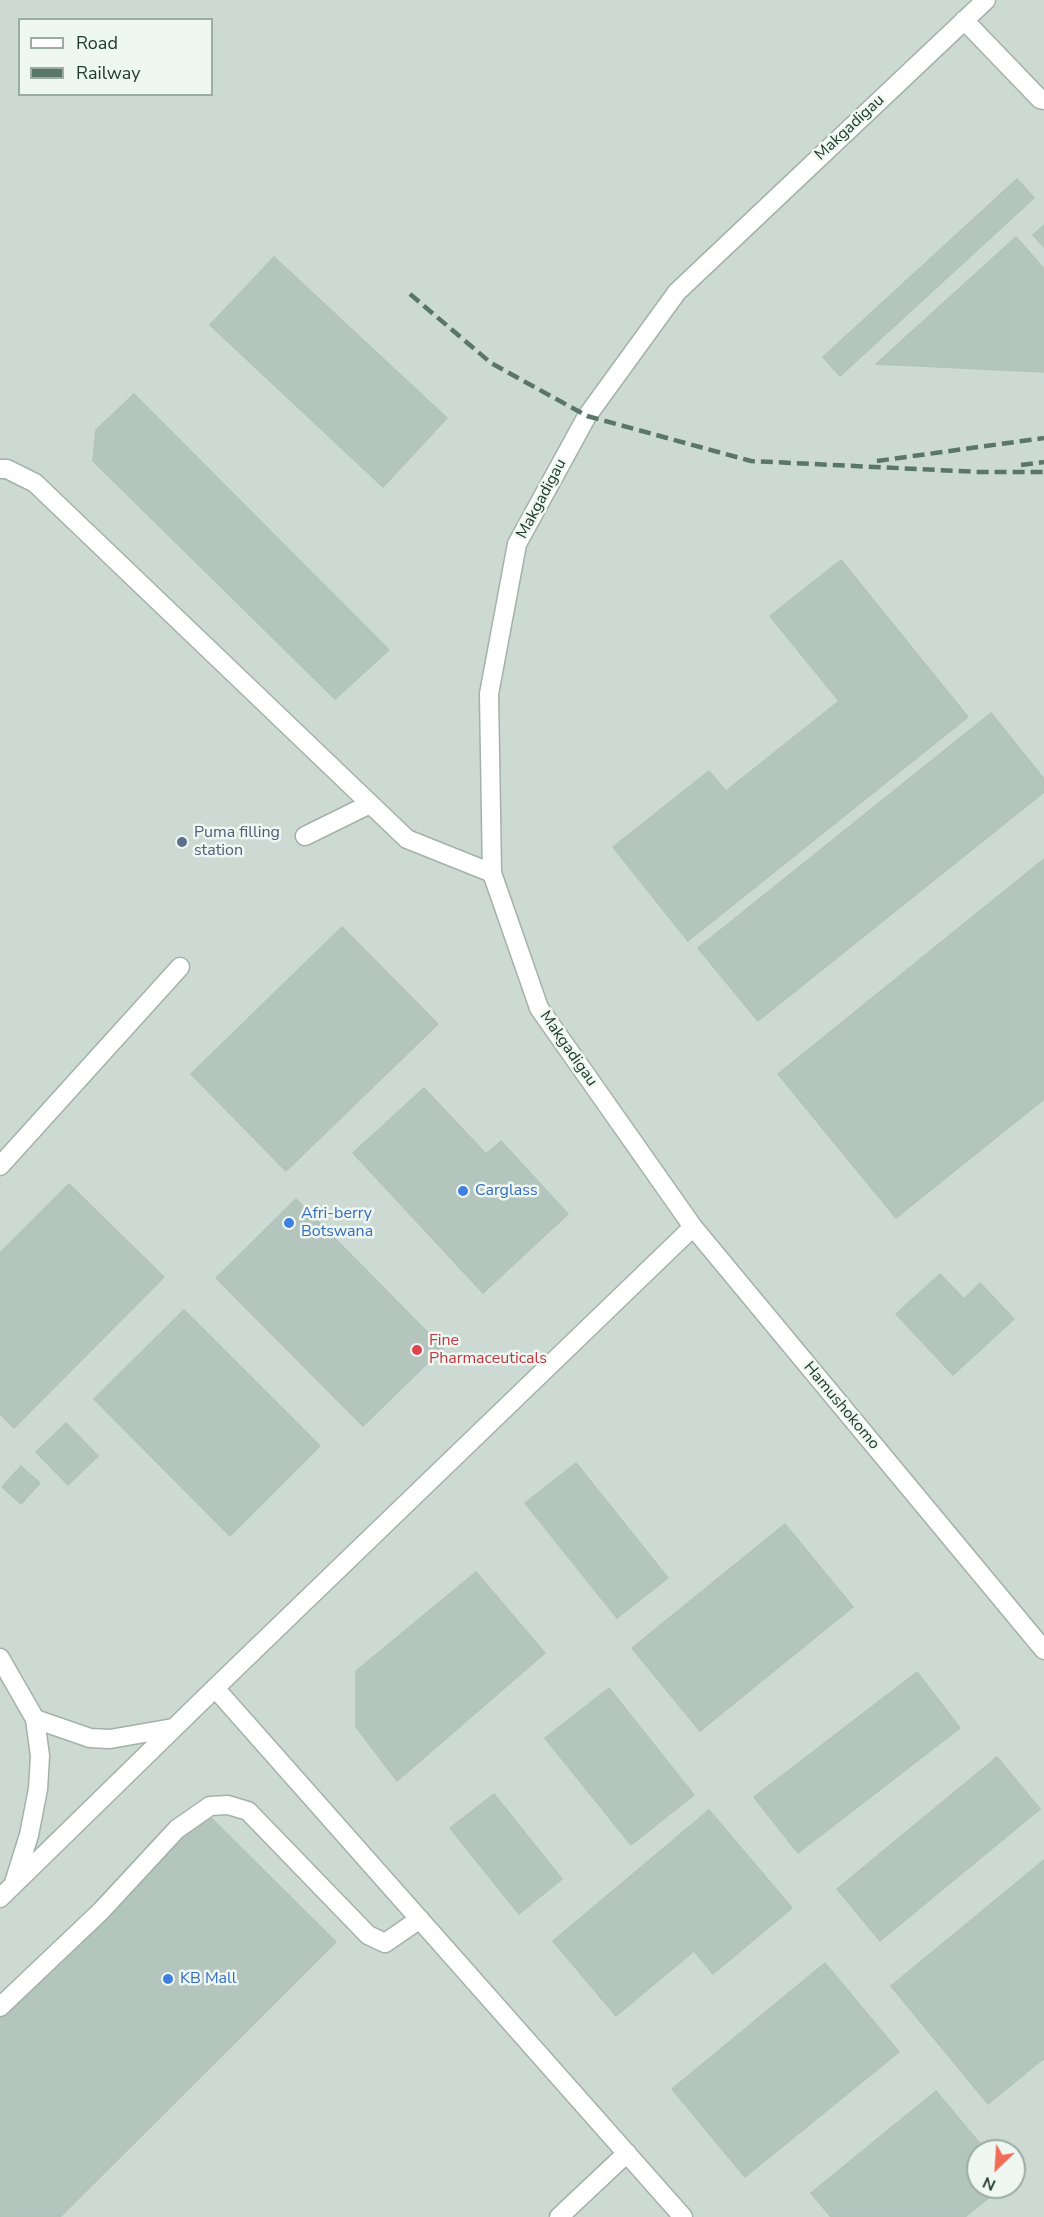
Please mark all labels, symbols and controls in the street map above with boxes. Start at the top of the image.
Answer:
legend [18,18,213,96]
text: Road [76,31,118,55]
text: Railway [76,61,141,85]
street label: Makgadigau [811,91,889,165]
street label: Makgadigau [513,456,571,542]
place label: Puma filling station [194,823,280,861]
marker: Puma filling station [175,835,189,849]
street label: Makgadigau [535,1008,601,1090]
place label: Carglass [475,1181,538,1201]
marker: Carglass [456,1184,470,1198]
place label: Afri-berry Botswana [301,1204,373,1242]
marker: Afri-berry Botswana [282,1216,296,1230]
place label: Fine Pharmaceuticals [429,1331,547,1369]
marker: Fine Pharmaceuticals [410,1343,424,1357]
street label: Hamushokomo [799,1358,883,1454]
place label: KB Mall [180,1969,237,1989]
marker: KB Mall [161,1972,175,1986]
north arrow [966,2139,1026,2199]
text: N [979,2171,999,2196]

